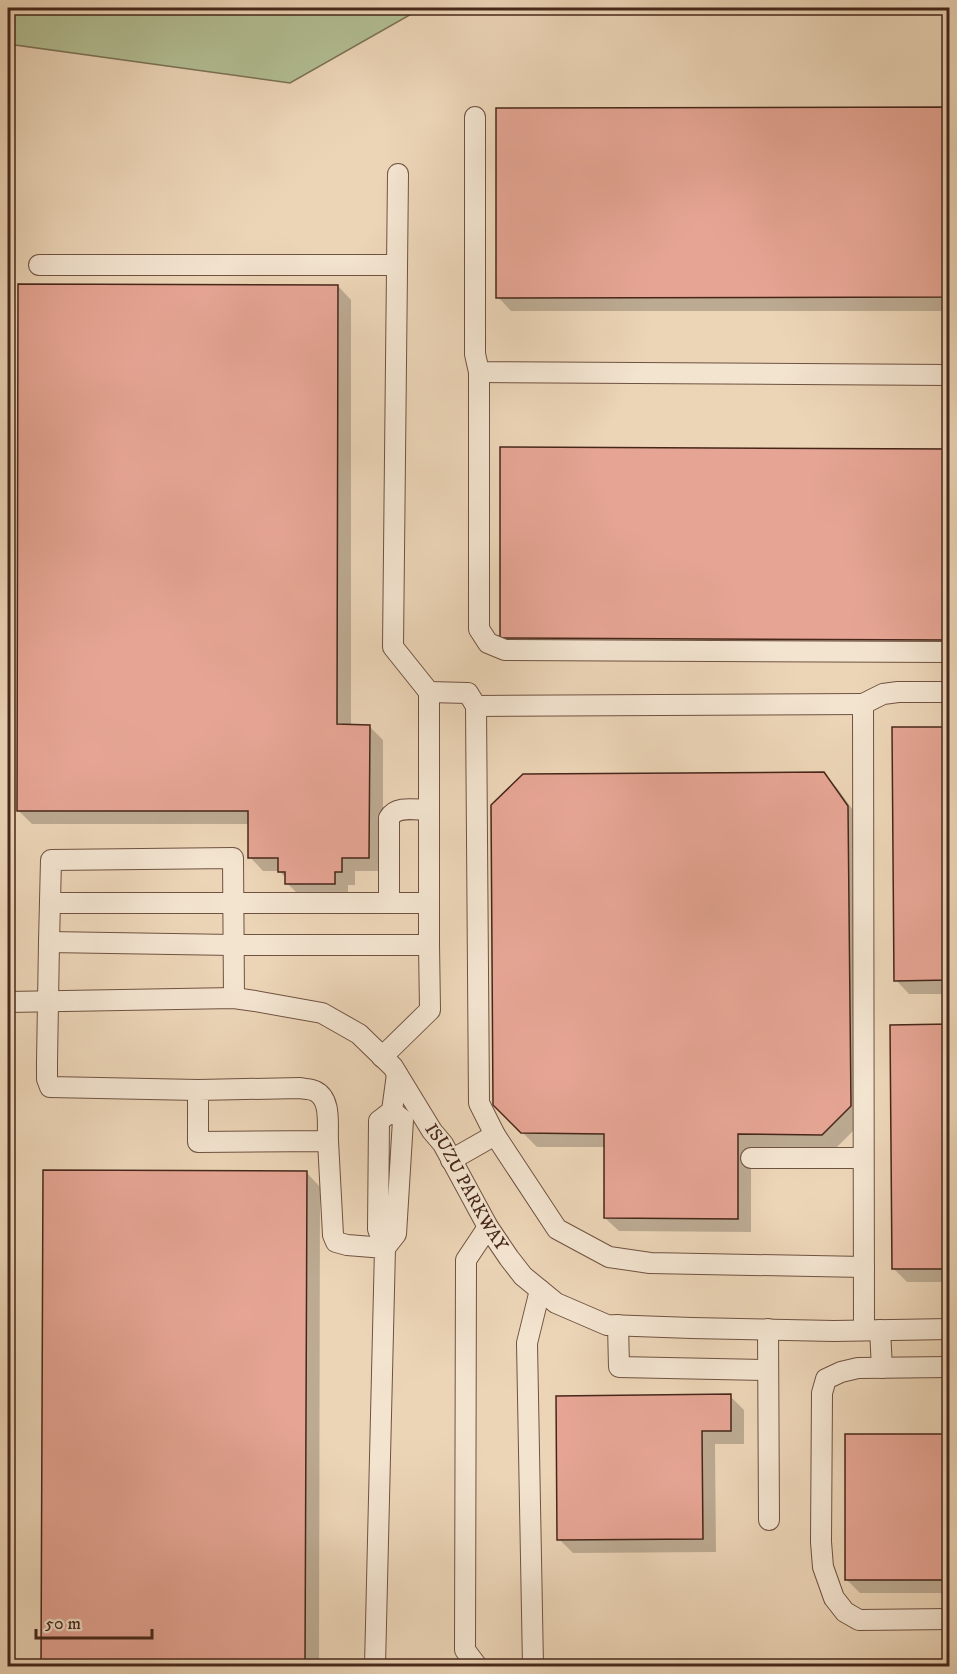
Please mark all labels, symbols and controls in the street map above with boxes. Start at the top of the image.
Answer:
street label: ISUZU PARKWAY [419,1120,512,1256]
scale bar [36,1602,152,1640]
text: 50 m [45,1613,81,1635]

